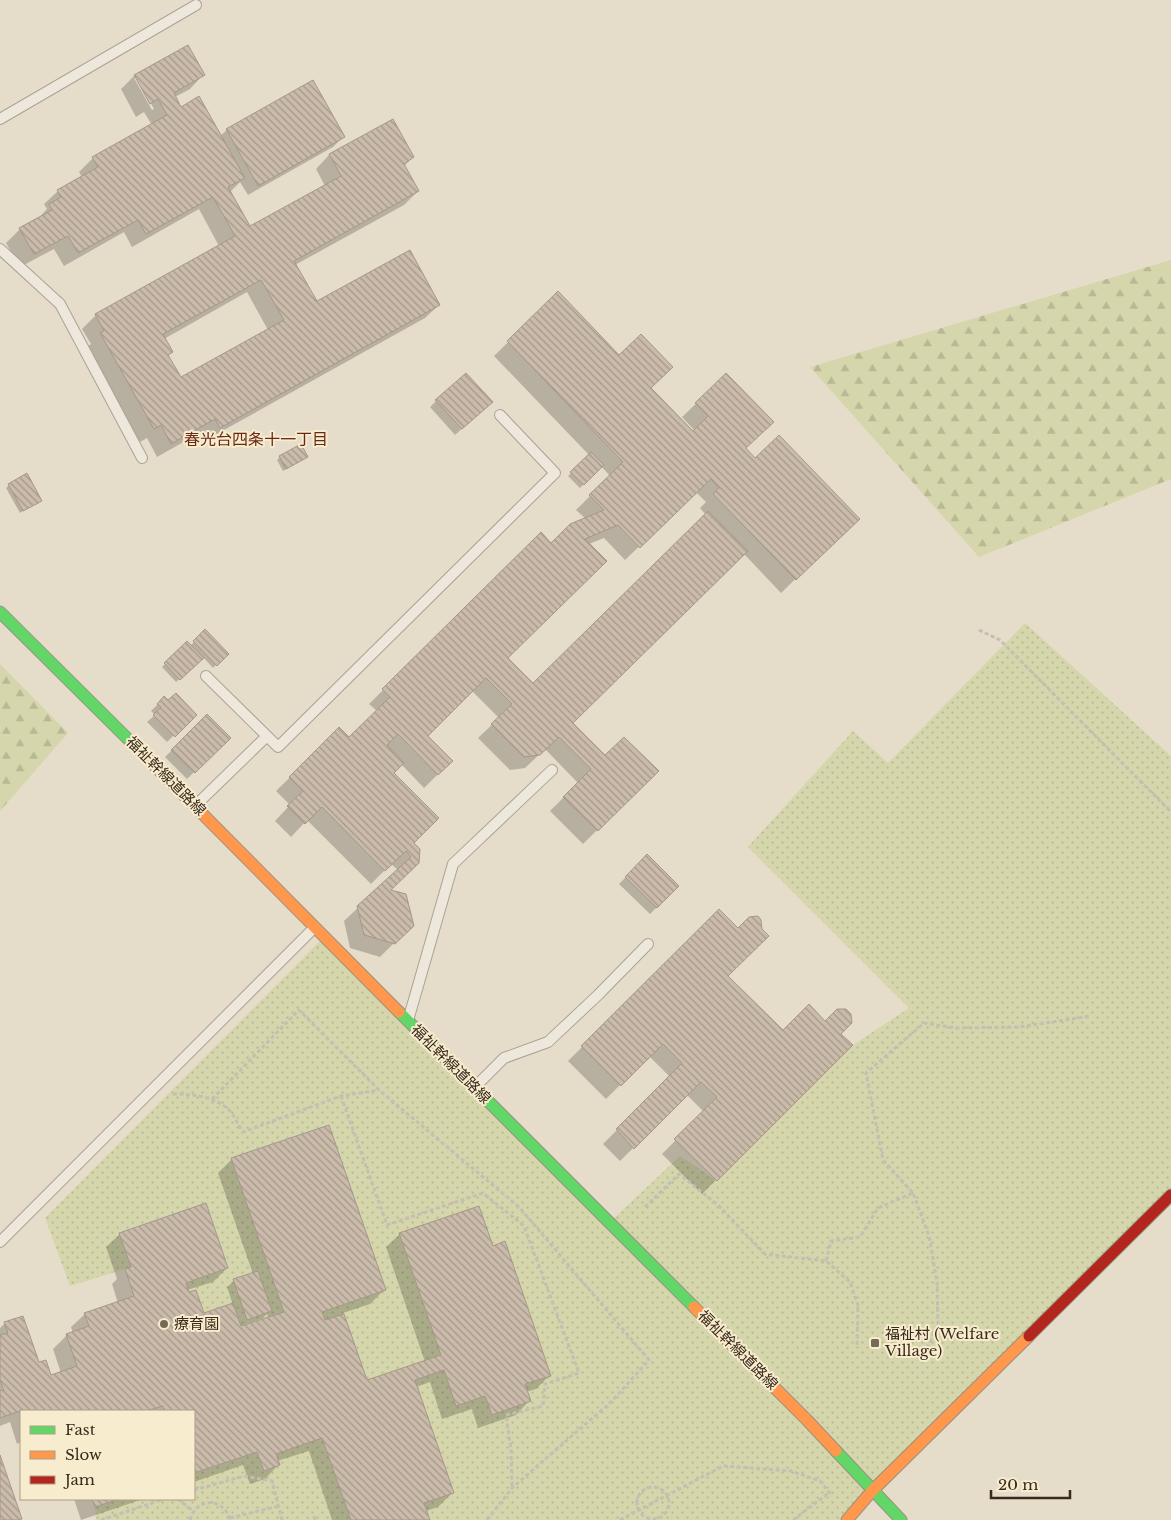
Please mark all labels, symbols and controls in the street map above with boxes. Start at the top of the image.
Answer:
district label: 春光台四条十一丁目 [184,429,328,449]
street label: 福祉幹線道路線 [123,732,210,819]
street label: 福祉幹線道路線 [408,1020,495,1107]
street label: 福祉幹線道路線 [695,1306,782,1393]
place label: 療育園 [174,1314,219,1333]
marker: 療育園 [158,1318,170,1330]
place label: 福祉村 (Welfare Village) [884,1324,999,1360]
marker: 福祉村 (Welfare Village) [869,1337,881,1349]
legend [20,1410,195,1500]
text: Fast [65,1420,96,1439]
text: Slow [65,1445,102,1464]
scale bar [991,1468,1070,1500]
text: Jam [63,1470,95,1489]
text: 20 m [998,1475,1038,1494]

